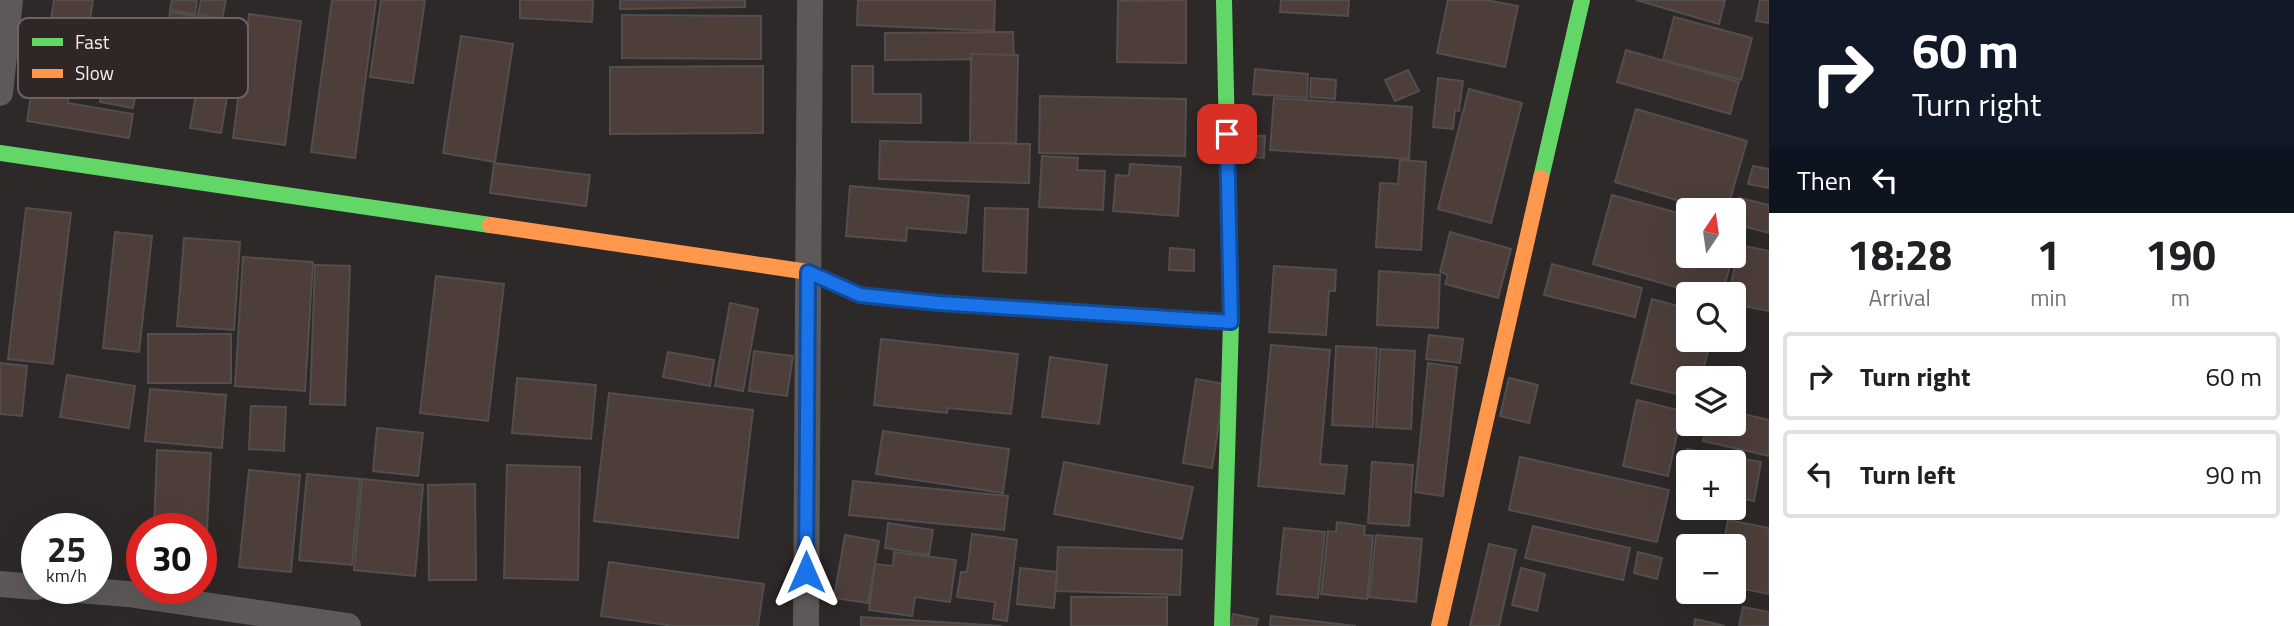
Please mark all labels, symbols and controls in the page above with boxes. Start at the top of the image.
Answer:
text: 60 m [1912,12,2019,87]
legend [18,18,248,98]
text: Fast [75,27,110,56]
icon: right [1797,28,1888,119]
text: Slow [75,58,114,87]
text: Turn right [1912,80,2041,128]
pin [1197,104,1257,164]
icon: arrive [1208,115,1246,153]
text: Then [1797,161,1852,200]
icon: left [1866,161,1904,199]
north arrow [1676,198,1746,268]
map controls [1676,198,1746,604]
text: 18:28 [1847,222,1952,286]
text: 1 [2037,222,2060,286]
text: 190 [2145,222,2216,286]
text: Arrival [1868,280,1931,315]
text: min [2030,280,2067,315]
text: m [2171,280,2190,315]
button: search [1676,282,1746,352]
icon: right [1801,357,1839,395]
text: Turn right [1860,357,1971,396]
text: 60 m [2205,357,2262,396]
button: layers [1676,366,1746,436]
button: + [1676,450,1746,520]
icon: left [1801,455,1839,493]
text: Turn left [1860,455,1955,494]
text: 90 m [2205,455,2262,494]
speed limit sign: 30 [126,513,217,604]
text: 25 [47,522,86,576]
button: − [1676,534,1746,604]
position arrow [769,535,843,609]
text: km/h [46,562,87,589]

